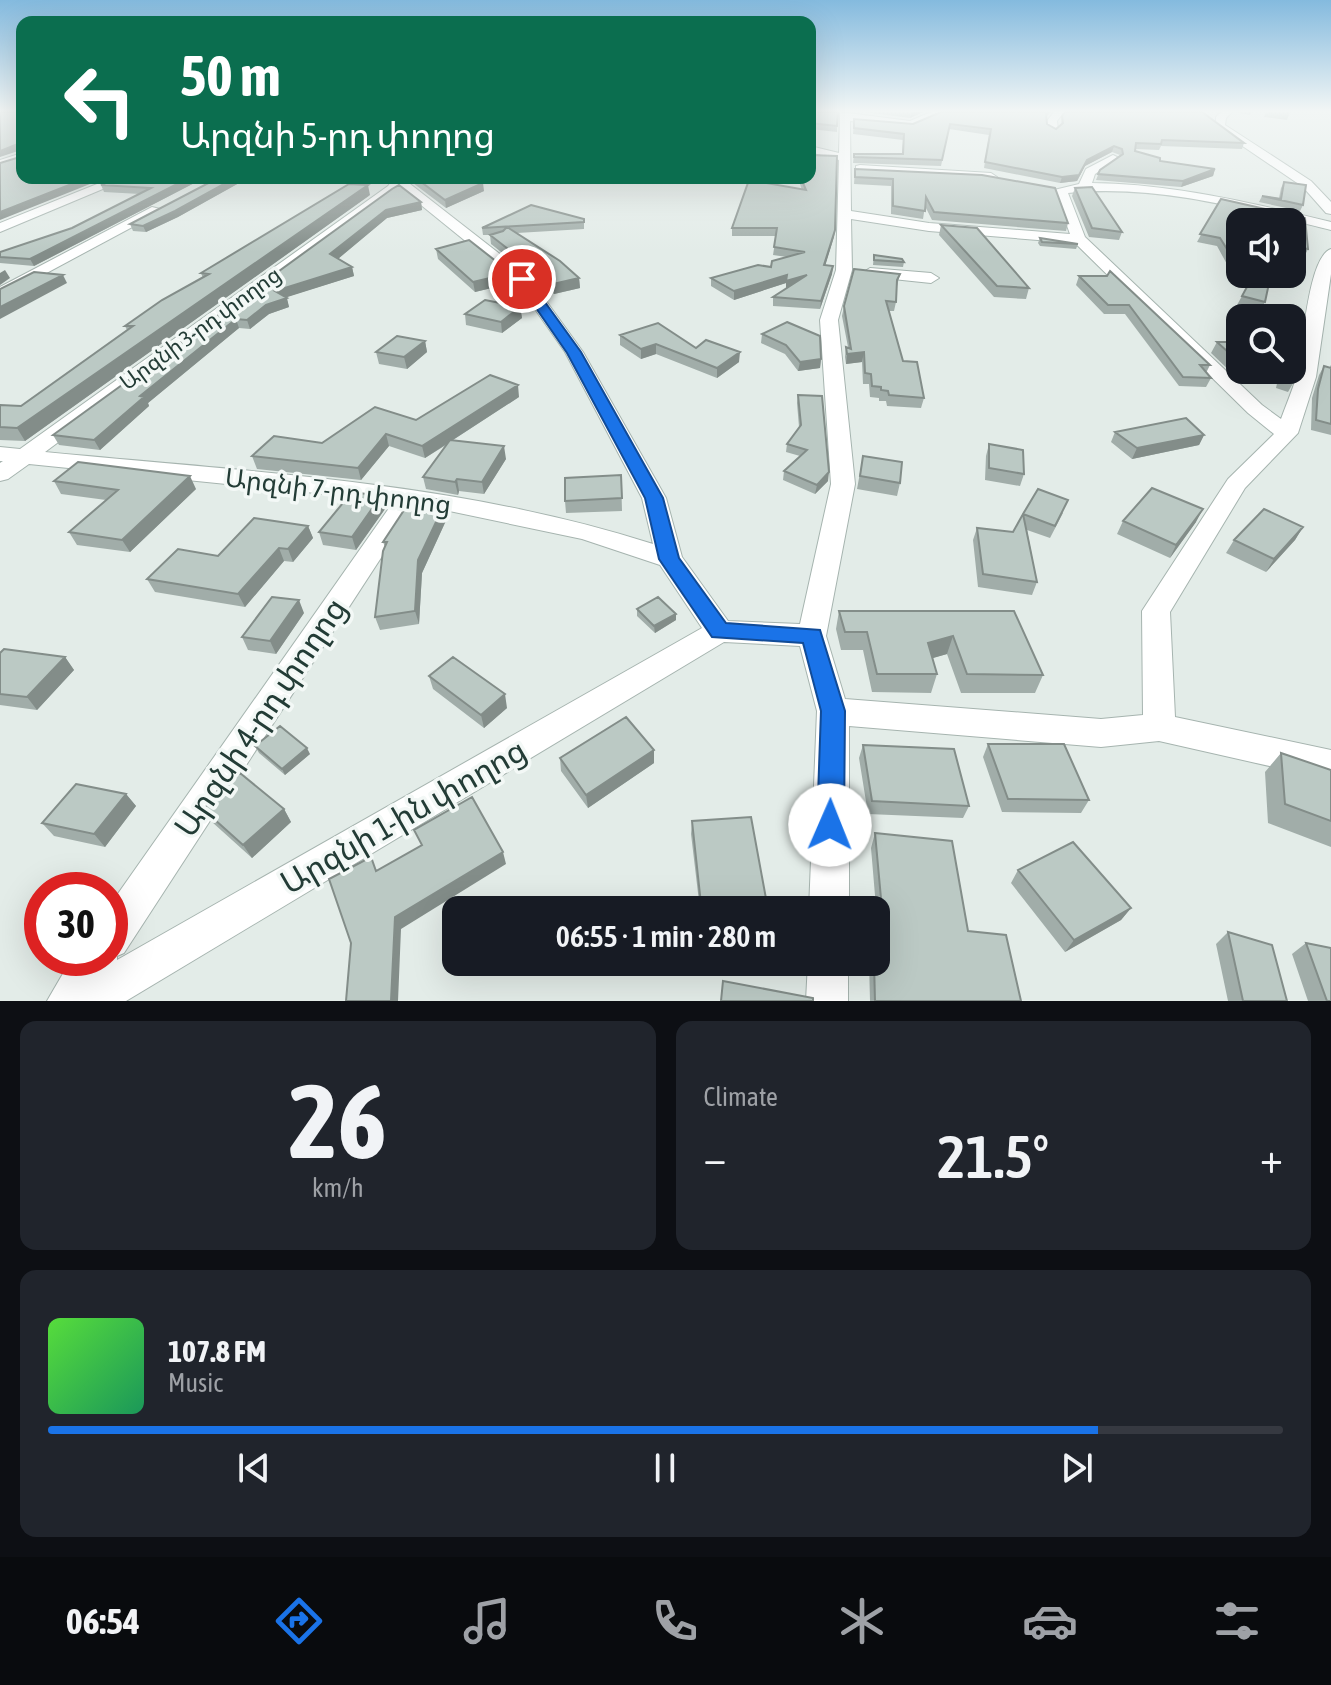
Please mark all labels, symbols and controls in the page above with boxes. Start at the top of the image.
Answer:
text: 50 m [180,44,281,108]
icon: left [48,48,152,152]
text: Արզնի 5-րդ փողոց [180,114,495,156]
map controls [1226,208,1306,384]
button: sound [1226,208,1306,288]
pin [488,245,556,313]
icon: arrive [500,257,544,301]
street label: Արզնի 3-րդ փողոց [114,261,286,395]
button: search [1226,304,1306,384]
street label: Արզնի 7-րդ փողոց [223,462,453,520]
street label: Արզնի 4-րդ փողոց [166,591,354,844]
street label: Արզնի 1-ին փողոց [274,731,533,902]
position arrow [788,783,872,867]
speed limit sign: 30 [24,872,128,976]
text: 06:55 · 1 min · 280 m [556,919,776,953]
text: 26 [289,1061,387,1180]
text: Climate [704,1082,778,1112]
text: 21.5° [937,1122,1049,1191]
text: − [704,1132,726,1182]
text: + [1260,1132,1283,1182]
text: km/h [312,1173,364,1203]
text: 107.8 FM [168,1334,266,1368]
text: Music [168,1368,223,1398]
icon: previous [232,1446,276,1490]
icon: pause [643,1446,687,1490]
icon: next [1055,1446,1099,1490]
icon: directions [271,1593,327,1649]
icon: music [459,1593,515,1649]
icon: phone [647,1593,703,1649]
icon: climate [834,1593,890,1649]
icon: car [1022,1593,1078,1649]
icon: filters [1209,1593,1265,1649]
text: 06:54 [66,1600,140,1642]

